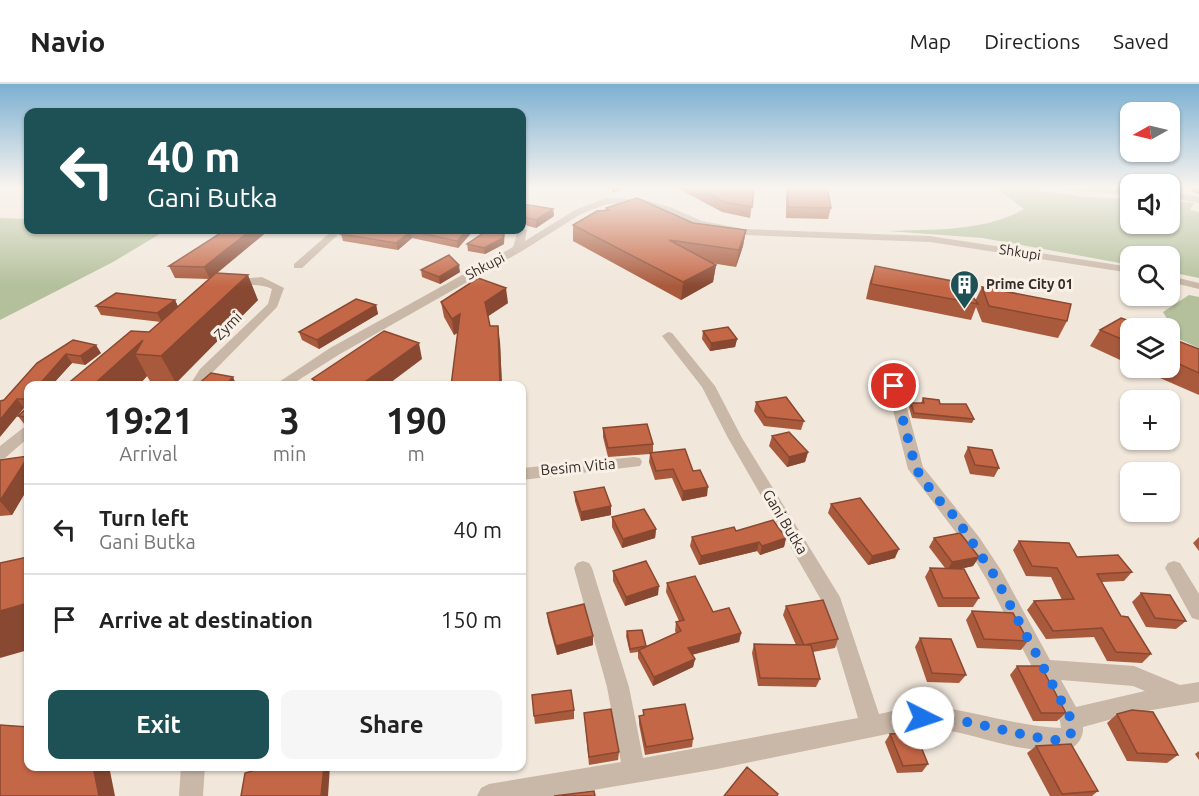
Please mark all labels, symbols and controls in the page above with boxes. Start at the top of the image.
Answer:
text: Navio [30,26,105,57]
text: Map [910,29,951,53]
text: Directions [984,29,1080,53]
text: Saved [1113,29,1169,53]
north arrow [1120,102,1180,162]
map controls [1120,102,1180,522]
icon: left [48,132,126,210]
text: 40 m [147,133,241,180]
button: sound [1120,174,1180,234]
text: Gani Butka [147,182,278,212]
street label: Shkupi [998,241,1042,263]
button: search [1120,246,1180,306]
street label: Shkupi [463,249,507,283]
building icon: Prime City 01 [949,268,981,310]
place label: Prime City 01 [986,276,1073,292]
street label: Zymi [210,308,245,343]
button: layers [1120,318,1180,378]
pin [868,360,919,411]
icon: arrive [877,369,910,402]
button: + [1120,390,1180,450]
text: 19:21 [103,400,193,441]
text: 3 [279,400,300,441]
text: 190 [386,400,447,441]
text: Arrival [119,442,178,465]
text: min [273,442,306,465]
text: m [408,442,425,465]
street label: Besim Vitia [540,455,616,478]
button: − [1120,462,1180,522]
street label: Gani Butka [759,486,811,557]
text: Turn left [99,505,189,530]
icon: left [48,513,81,546]
text: 40 m [453,517,502,542]
text: Gani Butka [99,530,196,553]
icon: arrive [48,603,81,636]
text: Arrive at destination [99,607,313,632]
text: 150 m [441,607,502,632]
position arrow [891,686,955,750]
button: Exit [48,690,269,759]
button: Share [281,690,502,759]

